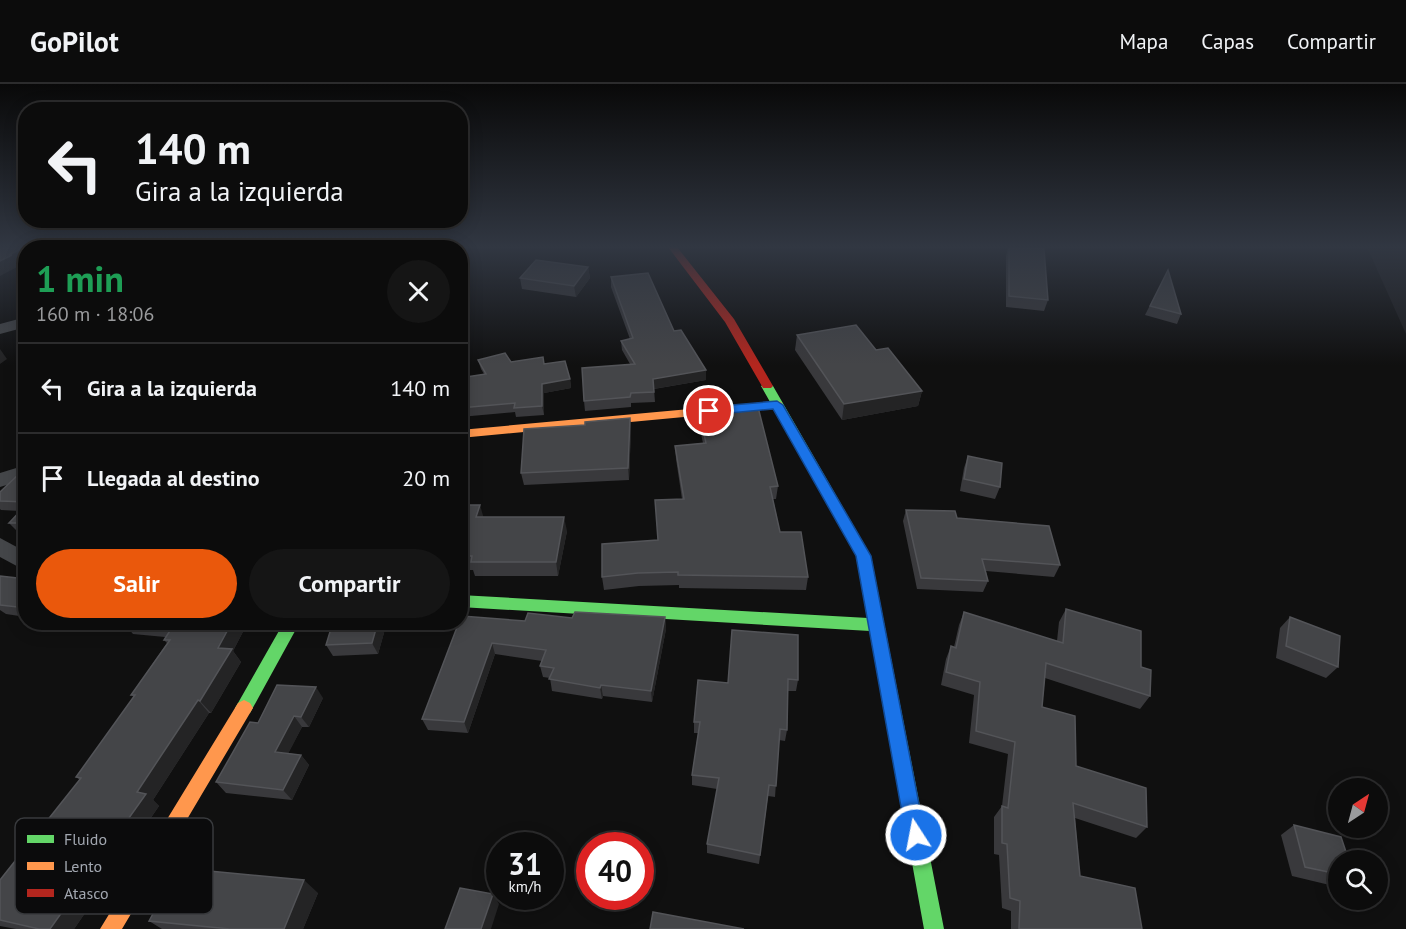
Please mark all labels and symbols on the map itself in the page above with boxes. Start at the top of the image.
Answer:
pin [683,385,734,436]
north arrow [1328,778,1388,838]
position arrow [884,803,948,867]
legend [15,818,213,914]
text: Fluido [64,829,107,849]
speed limit sign: 40 [576,832,654,910]
text: Lento [64,856,102,876]
text: Atasco [64,883,109,903]

